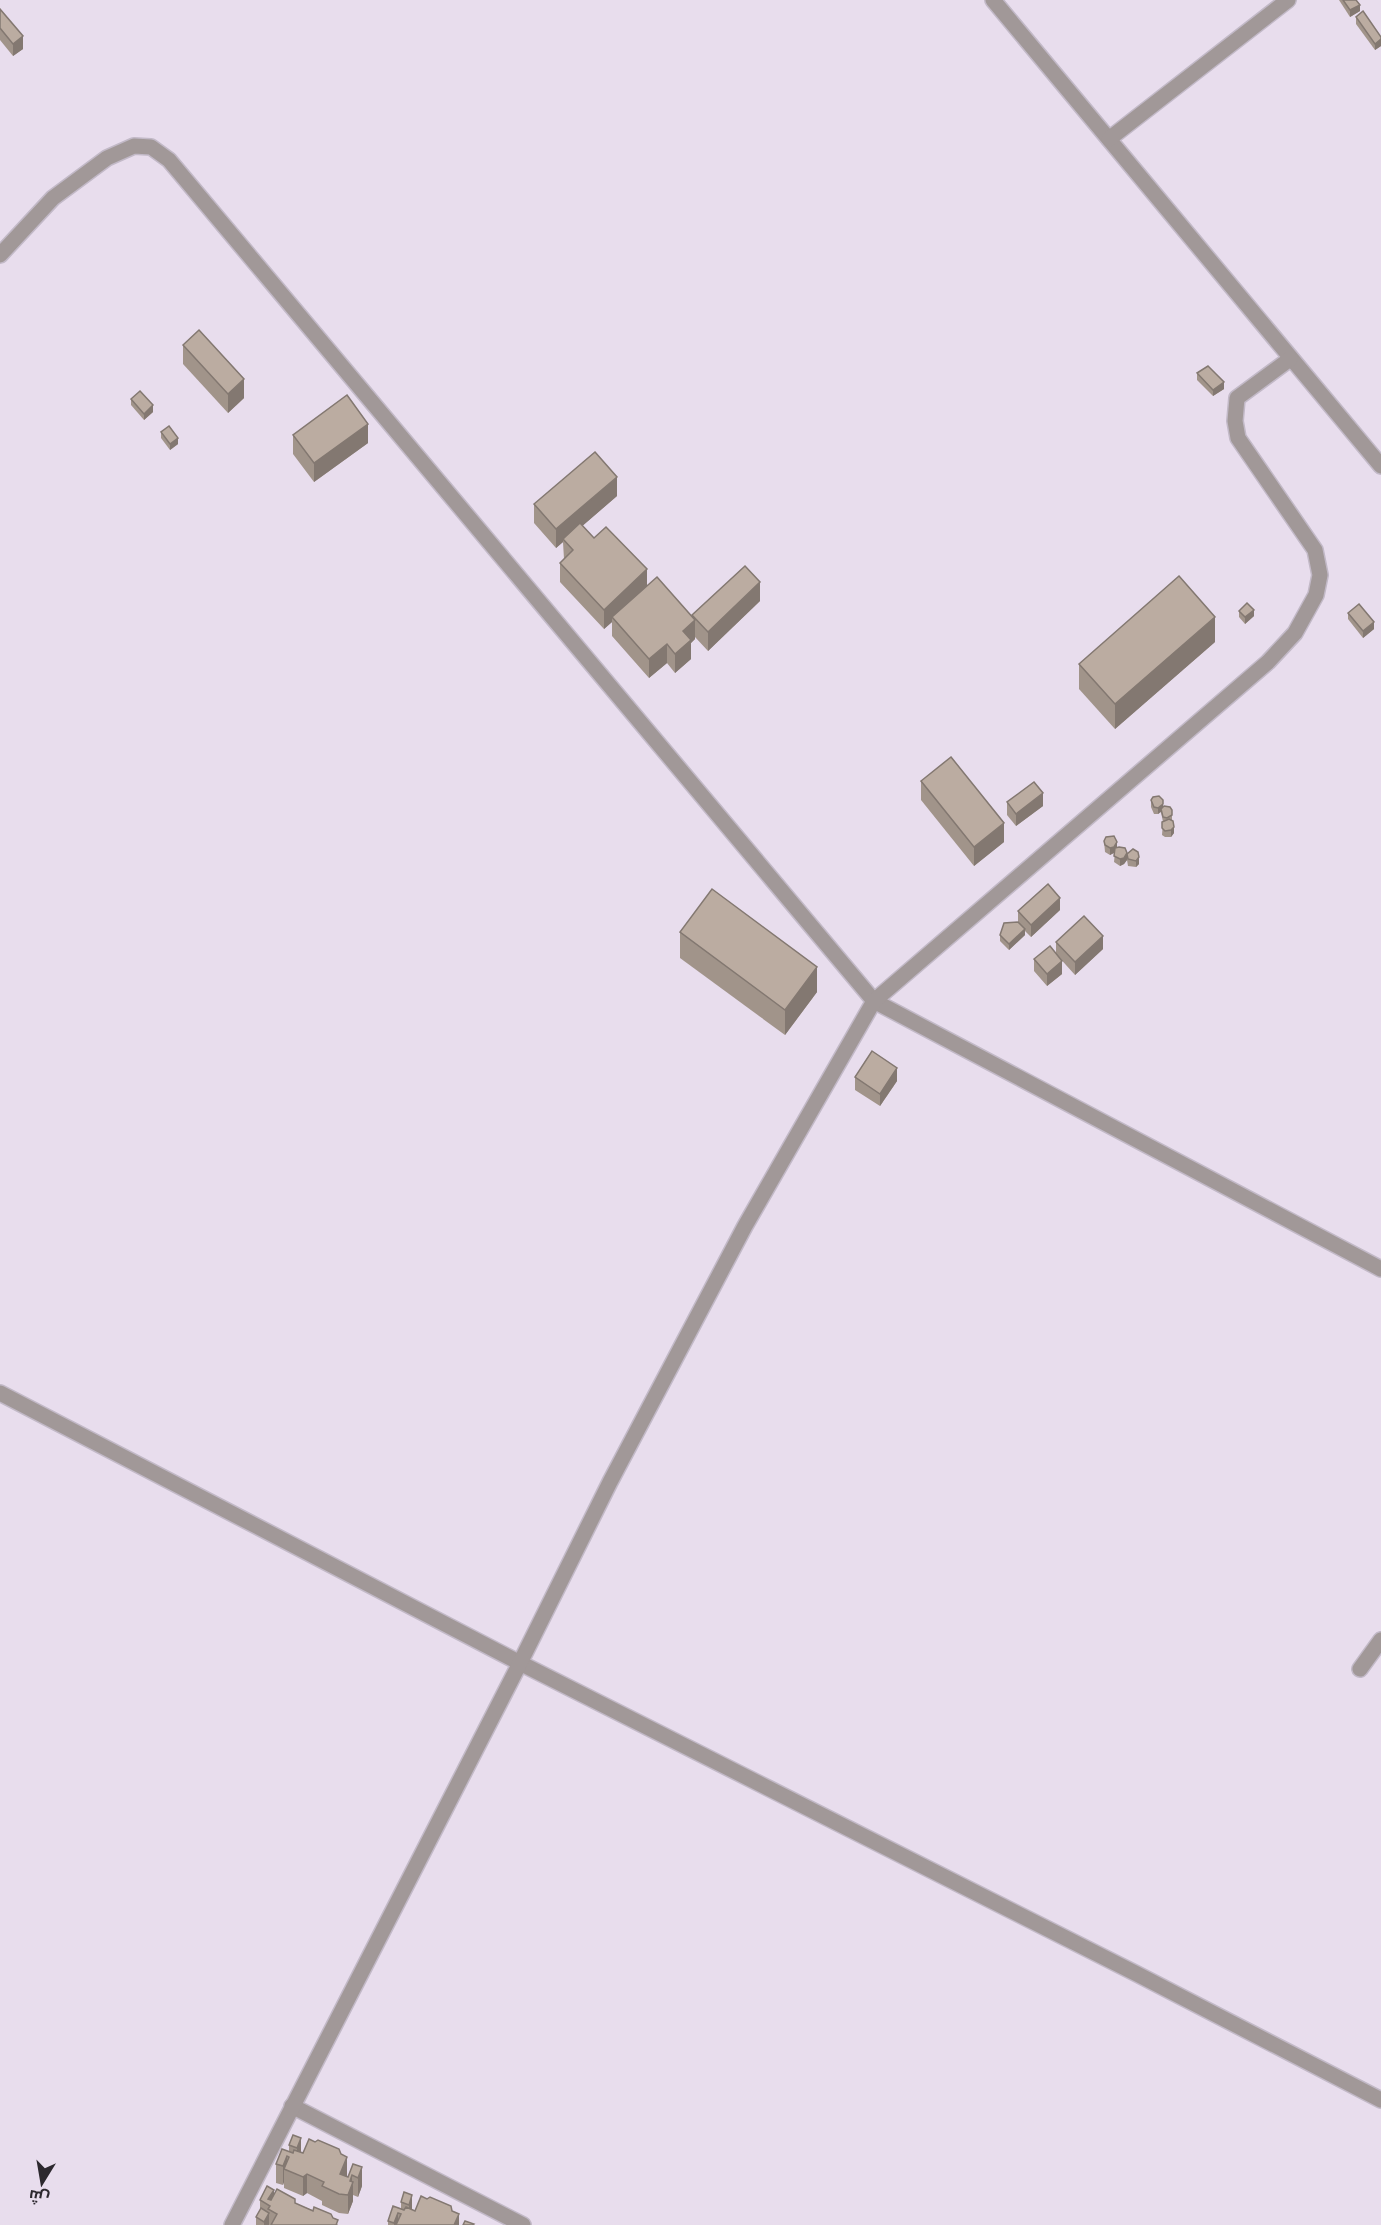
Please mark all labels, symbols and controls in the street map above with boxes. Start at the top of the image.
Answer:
north arrow [12,2153,72,2213]
text: ش [27,2185,51,2209]

